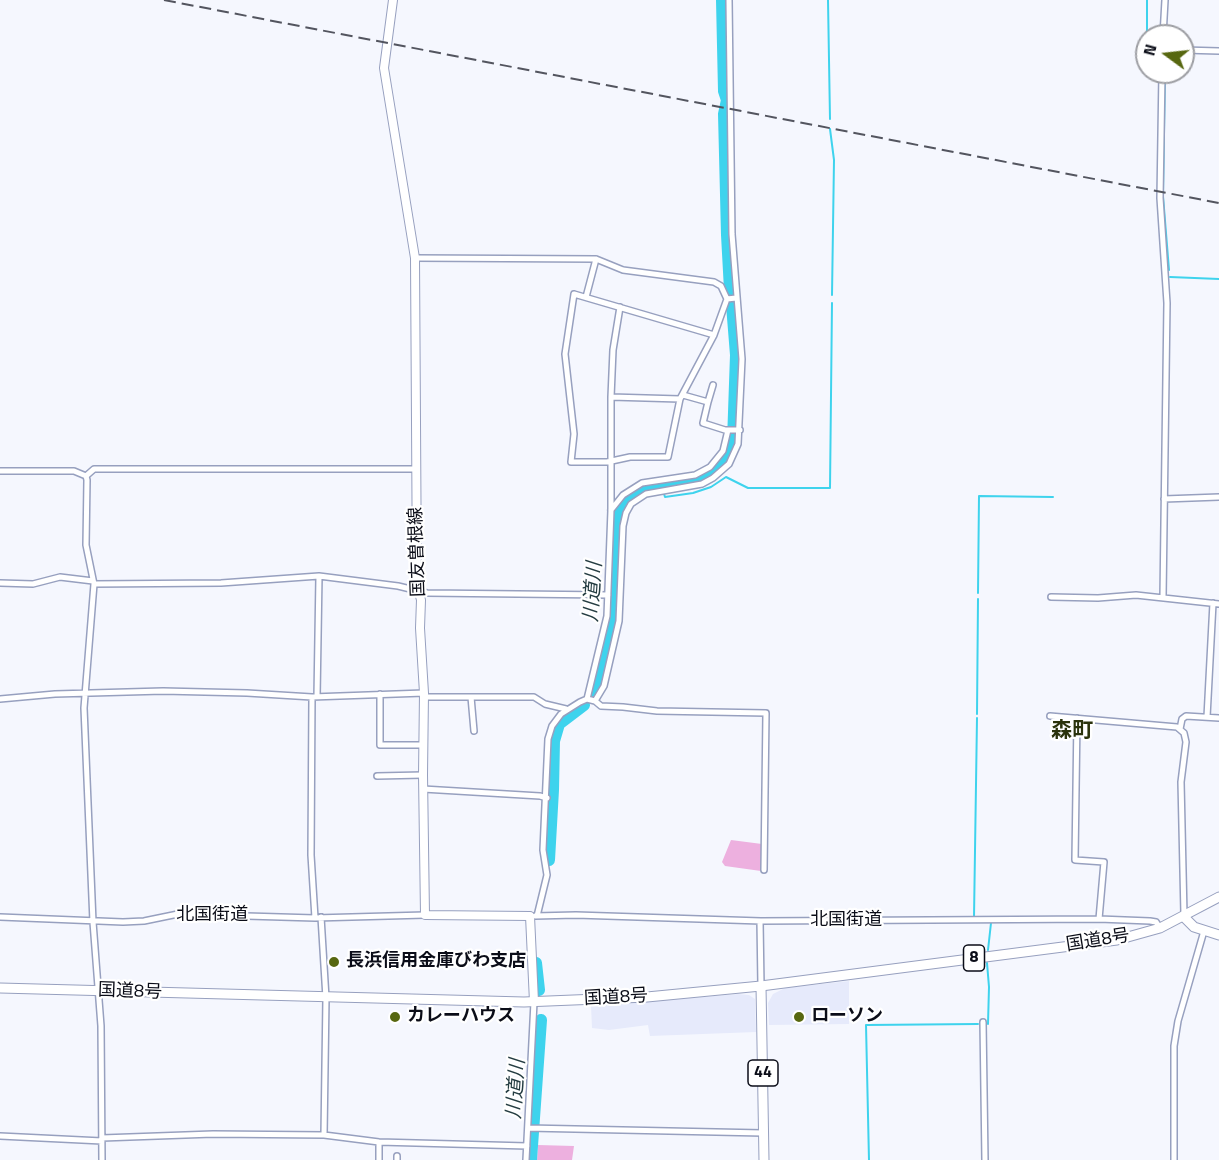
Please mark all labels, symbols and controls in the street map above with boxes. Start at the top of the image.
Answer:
north arrow [1135,24,1195,84]
text: N [1137,41,1163,58]
street label: 国友曽根線 [406,507,430,597]
water label: 川道川 [580,561,608,623]
district label: 森町 [1051,719,1093,745]
street label: 北国街道 [176,905,248,927]
street label: 北国街道 [810,910,882,932]
street label: 国道8号 [1065,925,1131,957]
road number: 8 [964,945,984,971]
place label: 長浜信用金庫びわ支店 [346,951,526,973]
marker: 長浜信用金庫びわ支店 [327,955,341,969]
street label: 国道8号 [98,980,162,1004]
street label: 国道8号 [583,986,649,1010]
place label: カレーハウス [407,1006,515,1028]
place label: ローソン [811,1006,883,1028]
marker: カレーハウス [388,1010,402,1024]
marker: ローソン [792,1010,806,1024]
water label: 川道川 [503,1058,531,1120]
road number: 44 [748,1060,778,1086]

